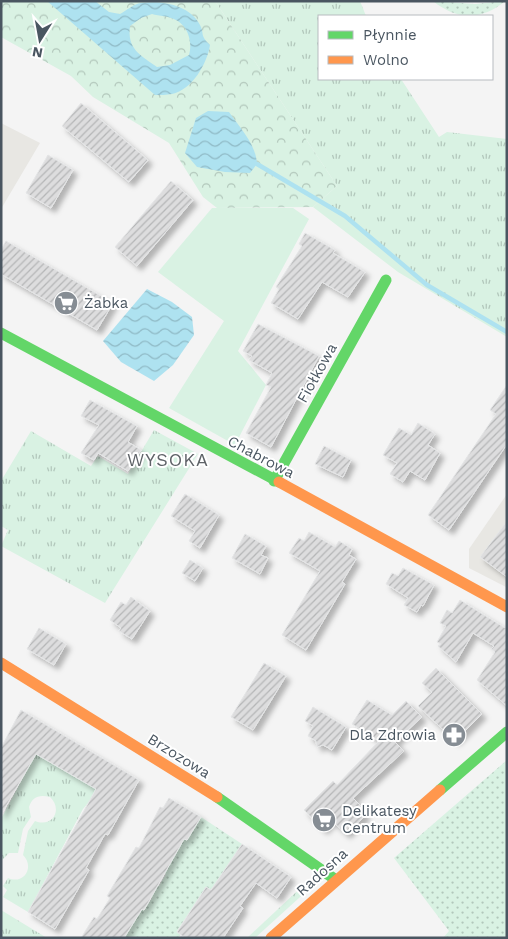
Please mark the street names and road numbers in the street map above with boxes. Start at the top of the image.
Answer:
street label: Fiołkowa [293,340,341,406]
street label: Chabrowa [225,432,298,482]
street label: Brzozowa [144,730,214,783]
street label: Radosna [293,844,352,900]

